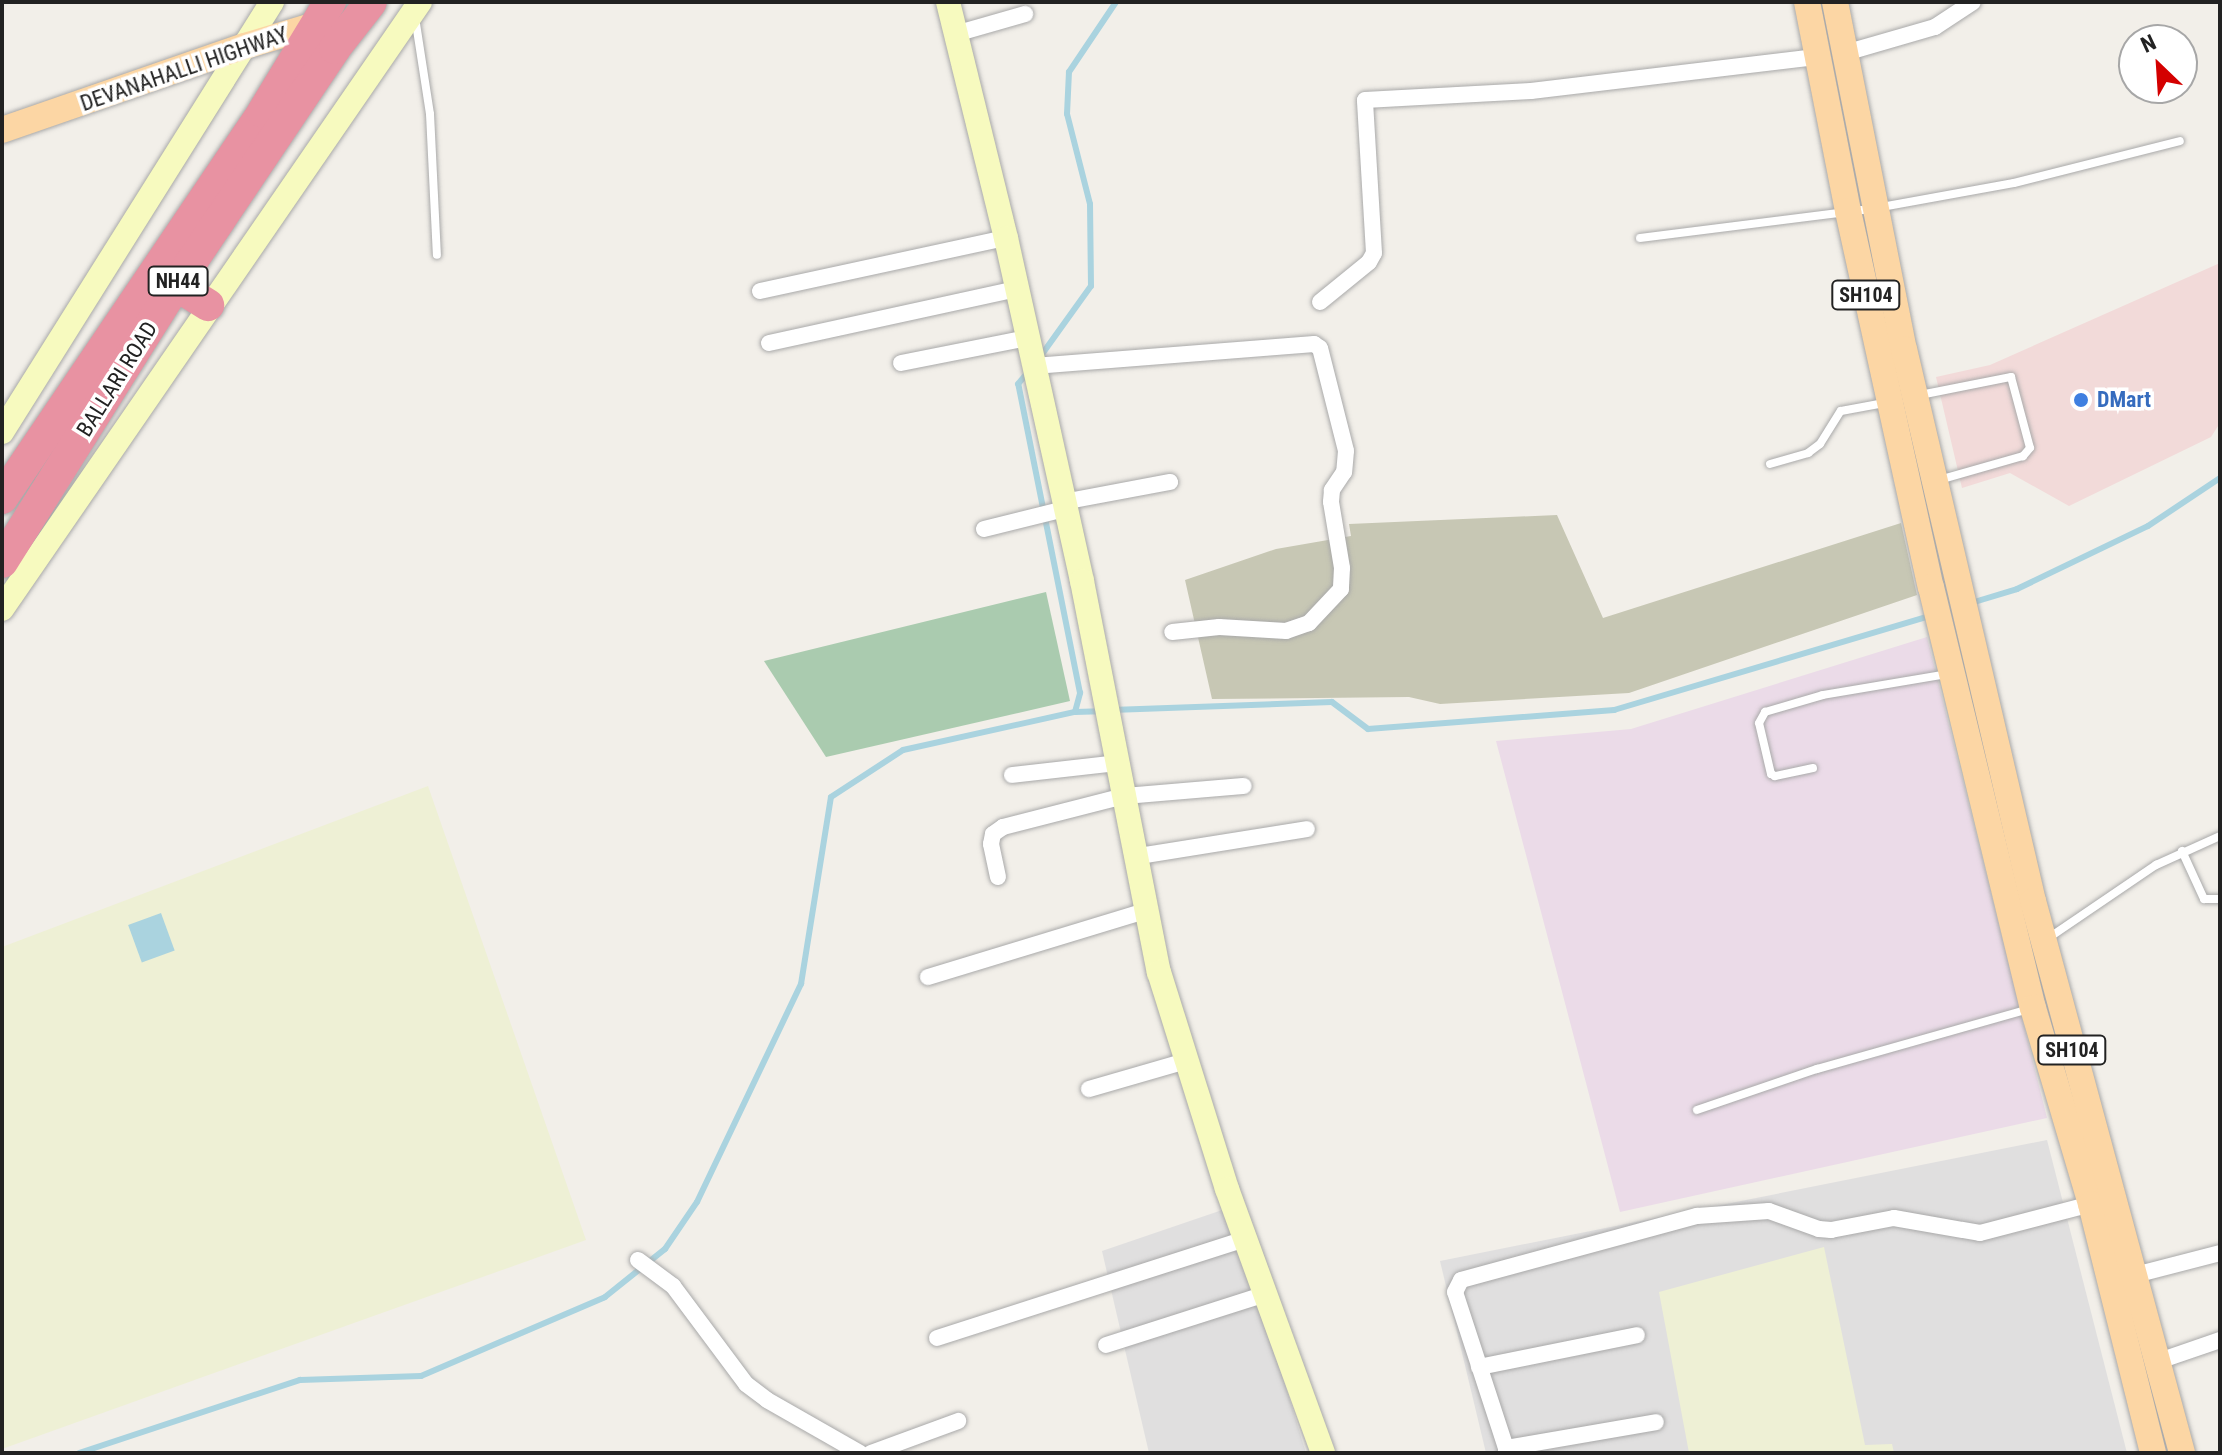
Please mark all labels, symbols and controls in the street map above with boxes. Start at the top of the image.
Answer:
street label: DEVANAHALLI HIGHWAY [77,21,291,117]
north arrow [2118,24,2198,104]
text: N [2137,29,2160,58]
road number: NH44 [146,265,210,297]
road number: SH104 [1830,279,1902,311]
street label: BALLARI ROAD [71,317,163,441]
place label: DMart [2097,387,2151,413]
marker: DMart [2072,391,2090,409]
road number: SH104 [2036,1034,2108,1066]

